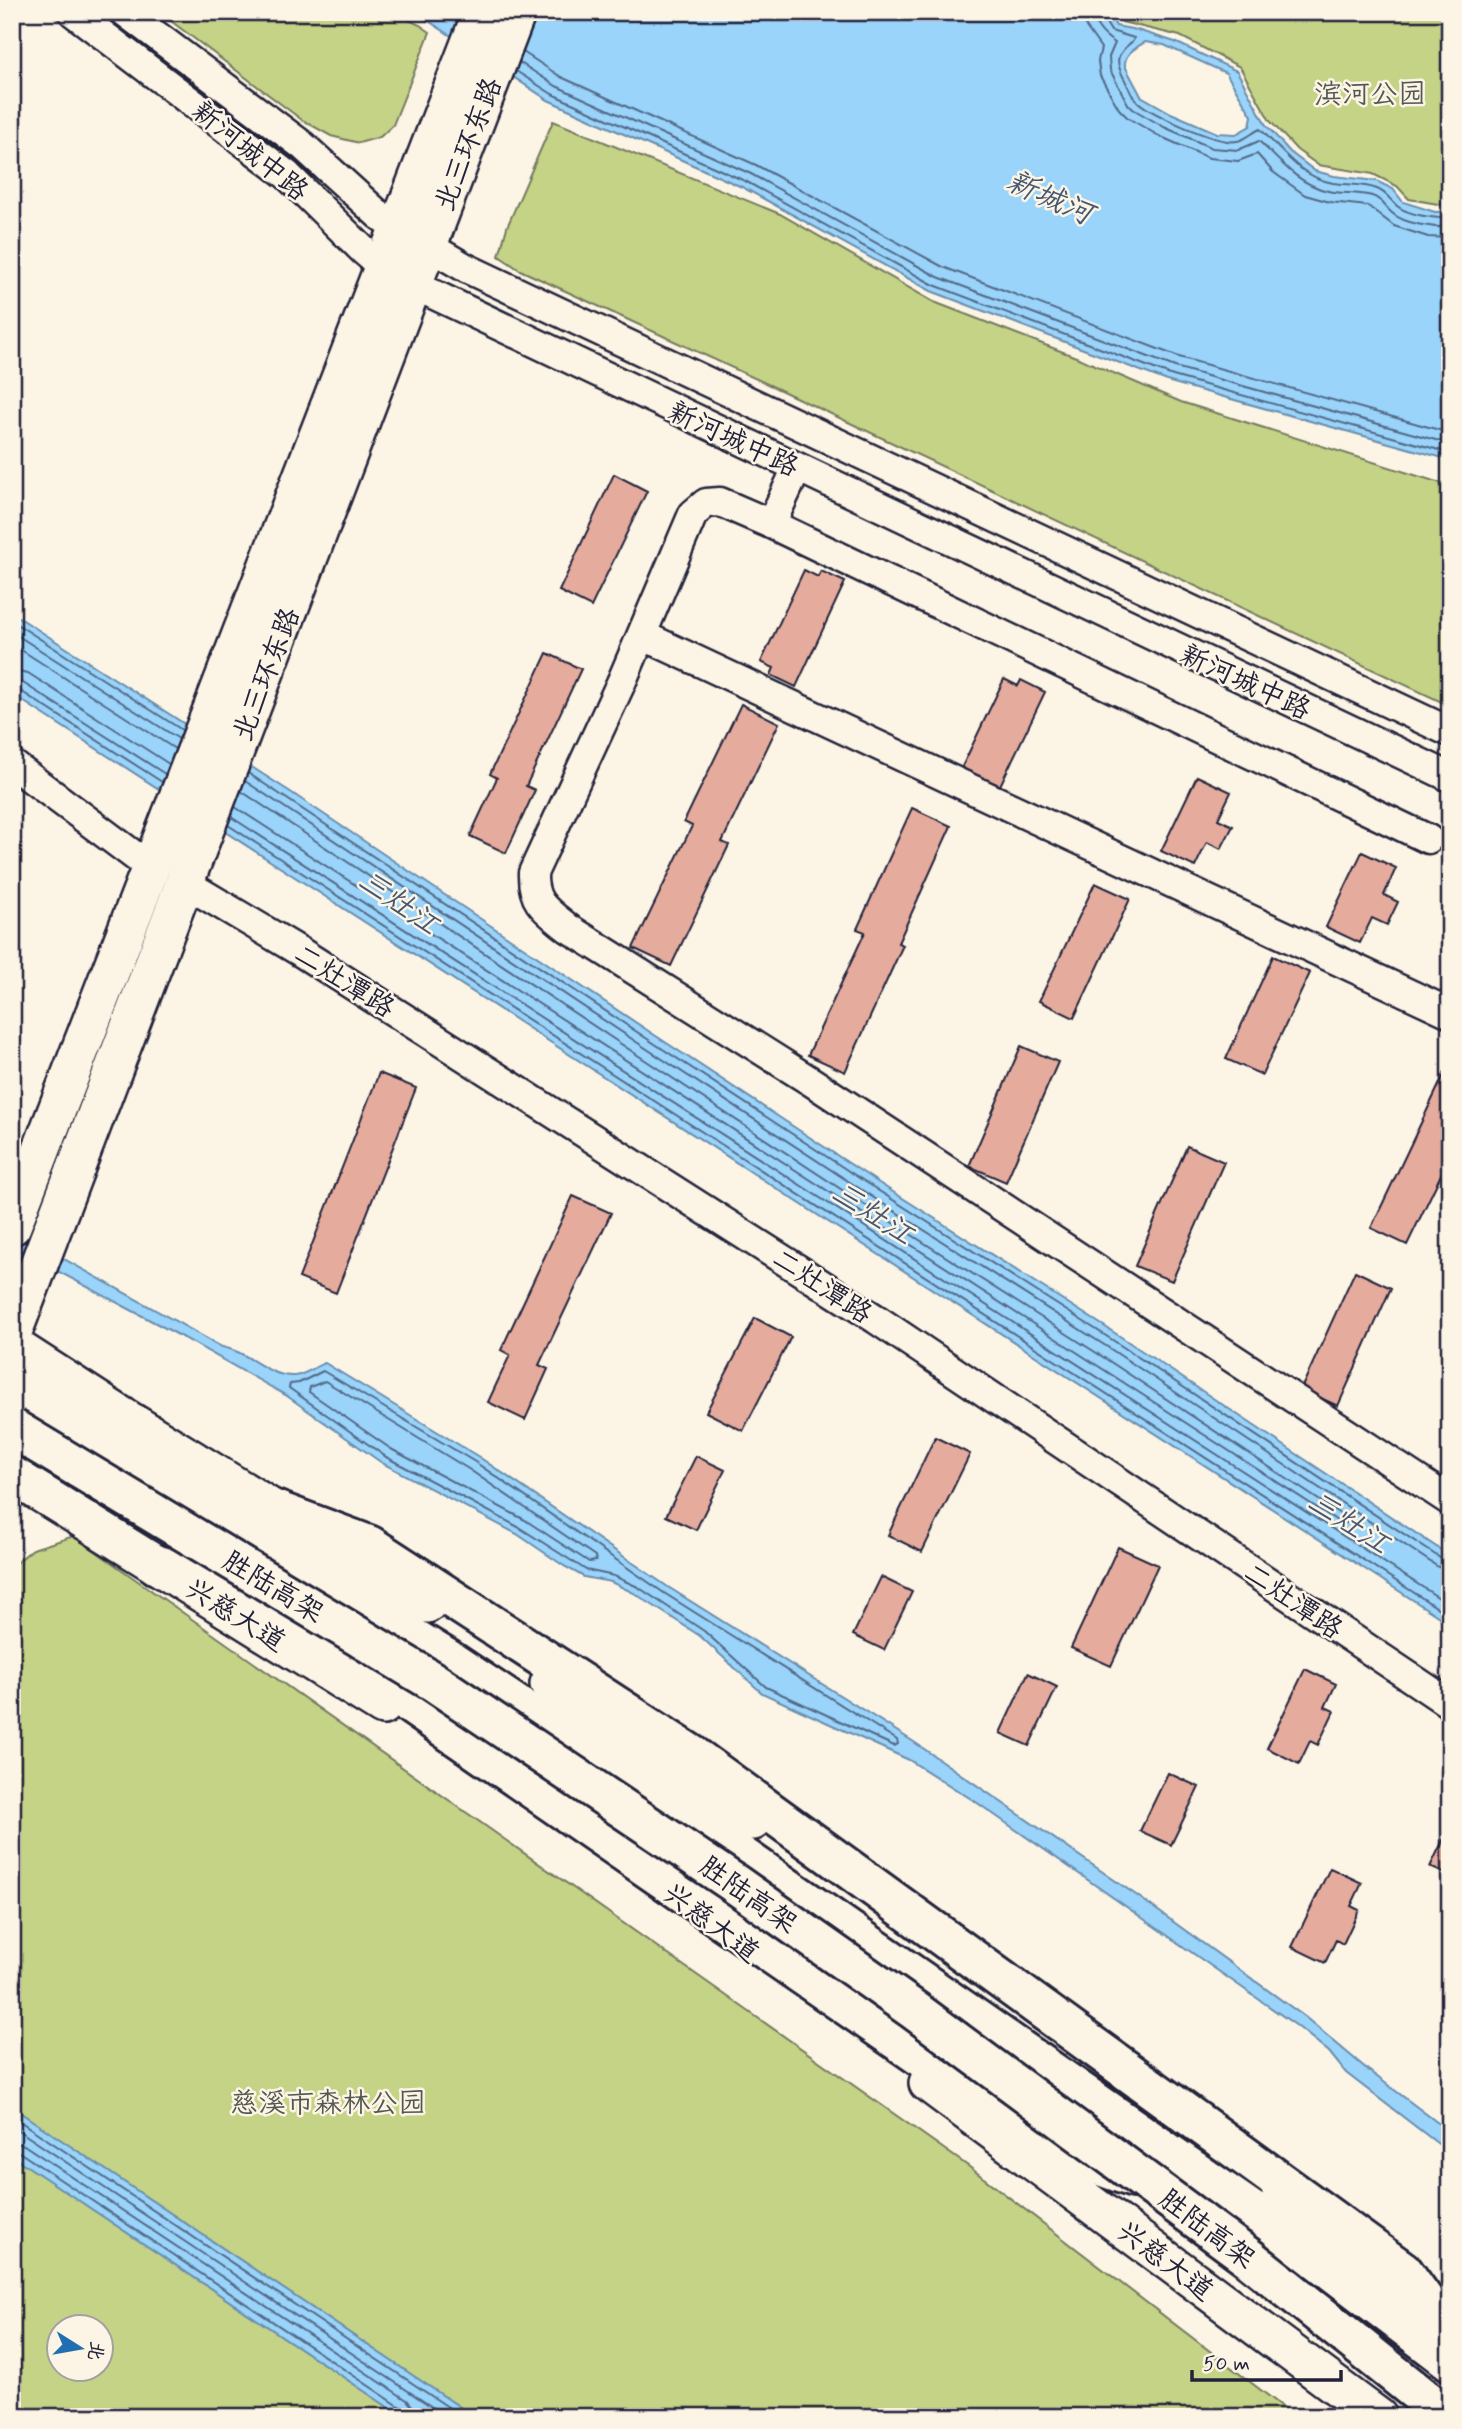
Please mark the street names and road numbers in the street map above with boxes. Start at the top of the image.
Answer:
street label: 北三环东路 [427,73,512,217]
street label: 新河城中路 [183,94,315,210]
street label: 新河城中路 [662,394,804,487]
street label: 北三环东路 [225,603,310,747]
street label: 新河城中路 [1174,637,1316,730]
street label: 二灶潭路 [286,937,401,1027]
street label: 二灶潭路 [765,1241,879,1333]
street label: 胜陆高架 [215,1543,330,1633]
street label: 二灶潭路 [1236,1555,1349,1649]
street label: 兴慈大道 [177,1571,292,1661]
street label: 胜陆高架 [691,1849,804,1943]
street label: 兴慈大道 [655,1876,766,1972]
street label: 胜陆高架 [1151,2182,1262,2278]
street label: 兴慈大道 [1109,2214,1220,2310]

